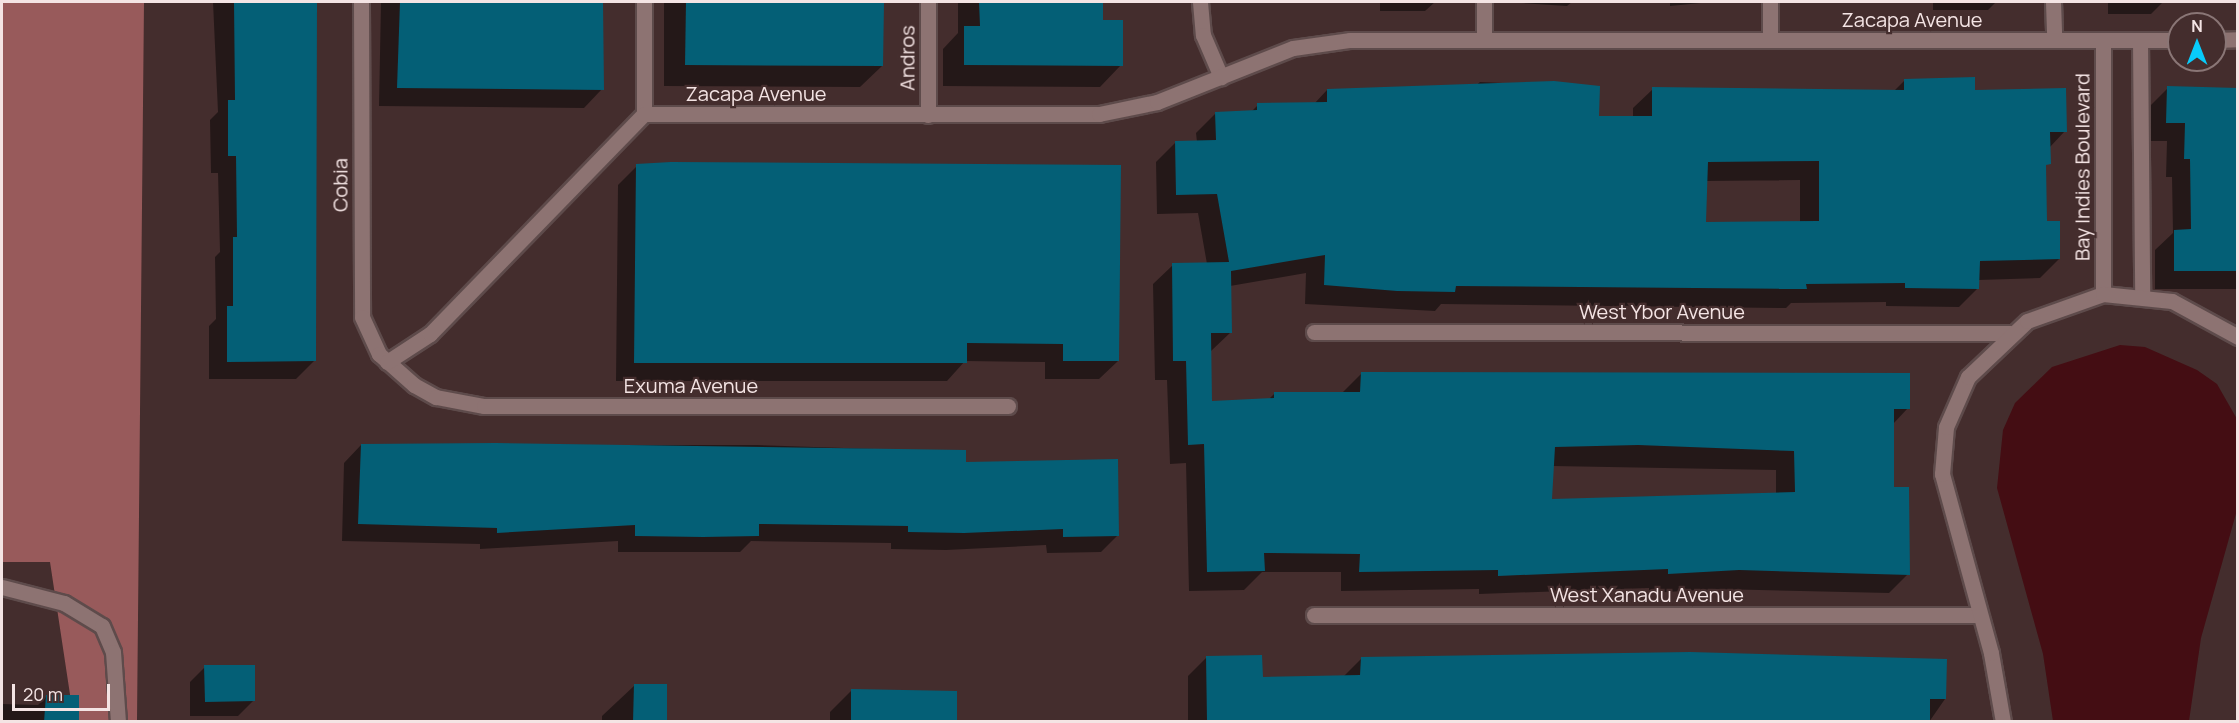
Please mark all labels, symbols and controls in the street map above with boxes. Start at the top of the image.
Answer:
street label: Zacapa Avenue [1842,7,1982,31]
north arrow [2167,12,2227,72]
text: N [2191,15,2203,37]
street label: Andros [895,25,919,91]
street label: Bay Indies Boulevard [2070,73,2094,261]
street label: Zacapa Avenue [686,81,826,105]
street label: Cobia [328,158,352,212]
street label: West Ybor Avenue [1579,299,1745,323]
street label: Exuma Avenue [624,373,758,397]
street label: West Xanadu Avenue [1550,582,1744,606]
scale bar [15,672,112,710]
text: 20 m [23,682,63,706]

